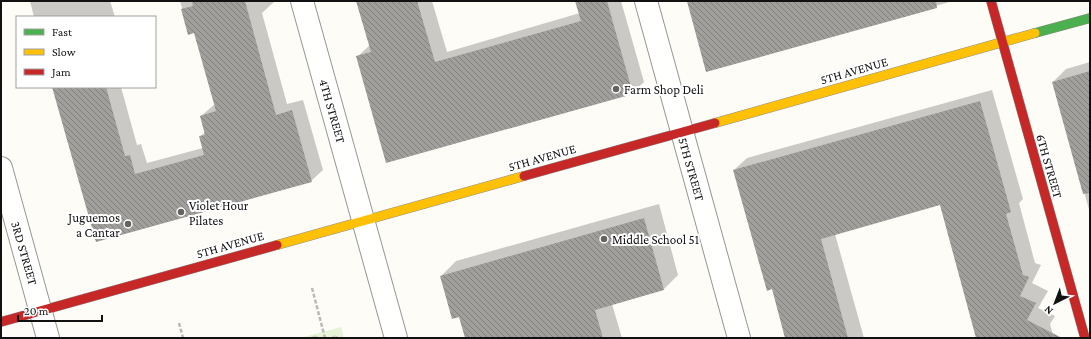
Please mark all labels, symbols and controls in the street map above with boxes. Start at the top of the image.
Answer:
legend [16,16,156,88]
text: Fast [52,25,73,39]
text: Slow [52,45,76,59]
street label: 5TH AVENUE [819,54,890,87]
text: Jam [51,65,71,79]
street label: 4TH STREET [316,77,349,145]
place label: Farm Shop Deli [624,82,704,97]
marker: Farm Shop Deli [611,84,621,94]
street label: 6TH STREET [1033,132,1066,200]
street label: 5TH STREET [675,136,708,203]
street label: 5TH AVENUE [507,141,578,174]
place label: Violet Hour Pilates [189,198,249,228]
marker: Violet Hour Pilates [176,207,186,217]
place label: Juguemos a Cantar [67,210,120,240]
street label: 3RD STREET [8,219,41,287]
marker: Juguemos a Cantar [123,219,133,229]
street label: 5TH AVENUE [195,228,266,261]
place label: Middle School 51 [612,232,699,247]
marker: Middle School 51 [599,234,609,244]
north arrow [1035,283,1075,323]
scale bar [18,297,102,323]
text: N [1041,303,1055,317]
text: 20 m [24,304,49,318]

